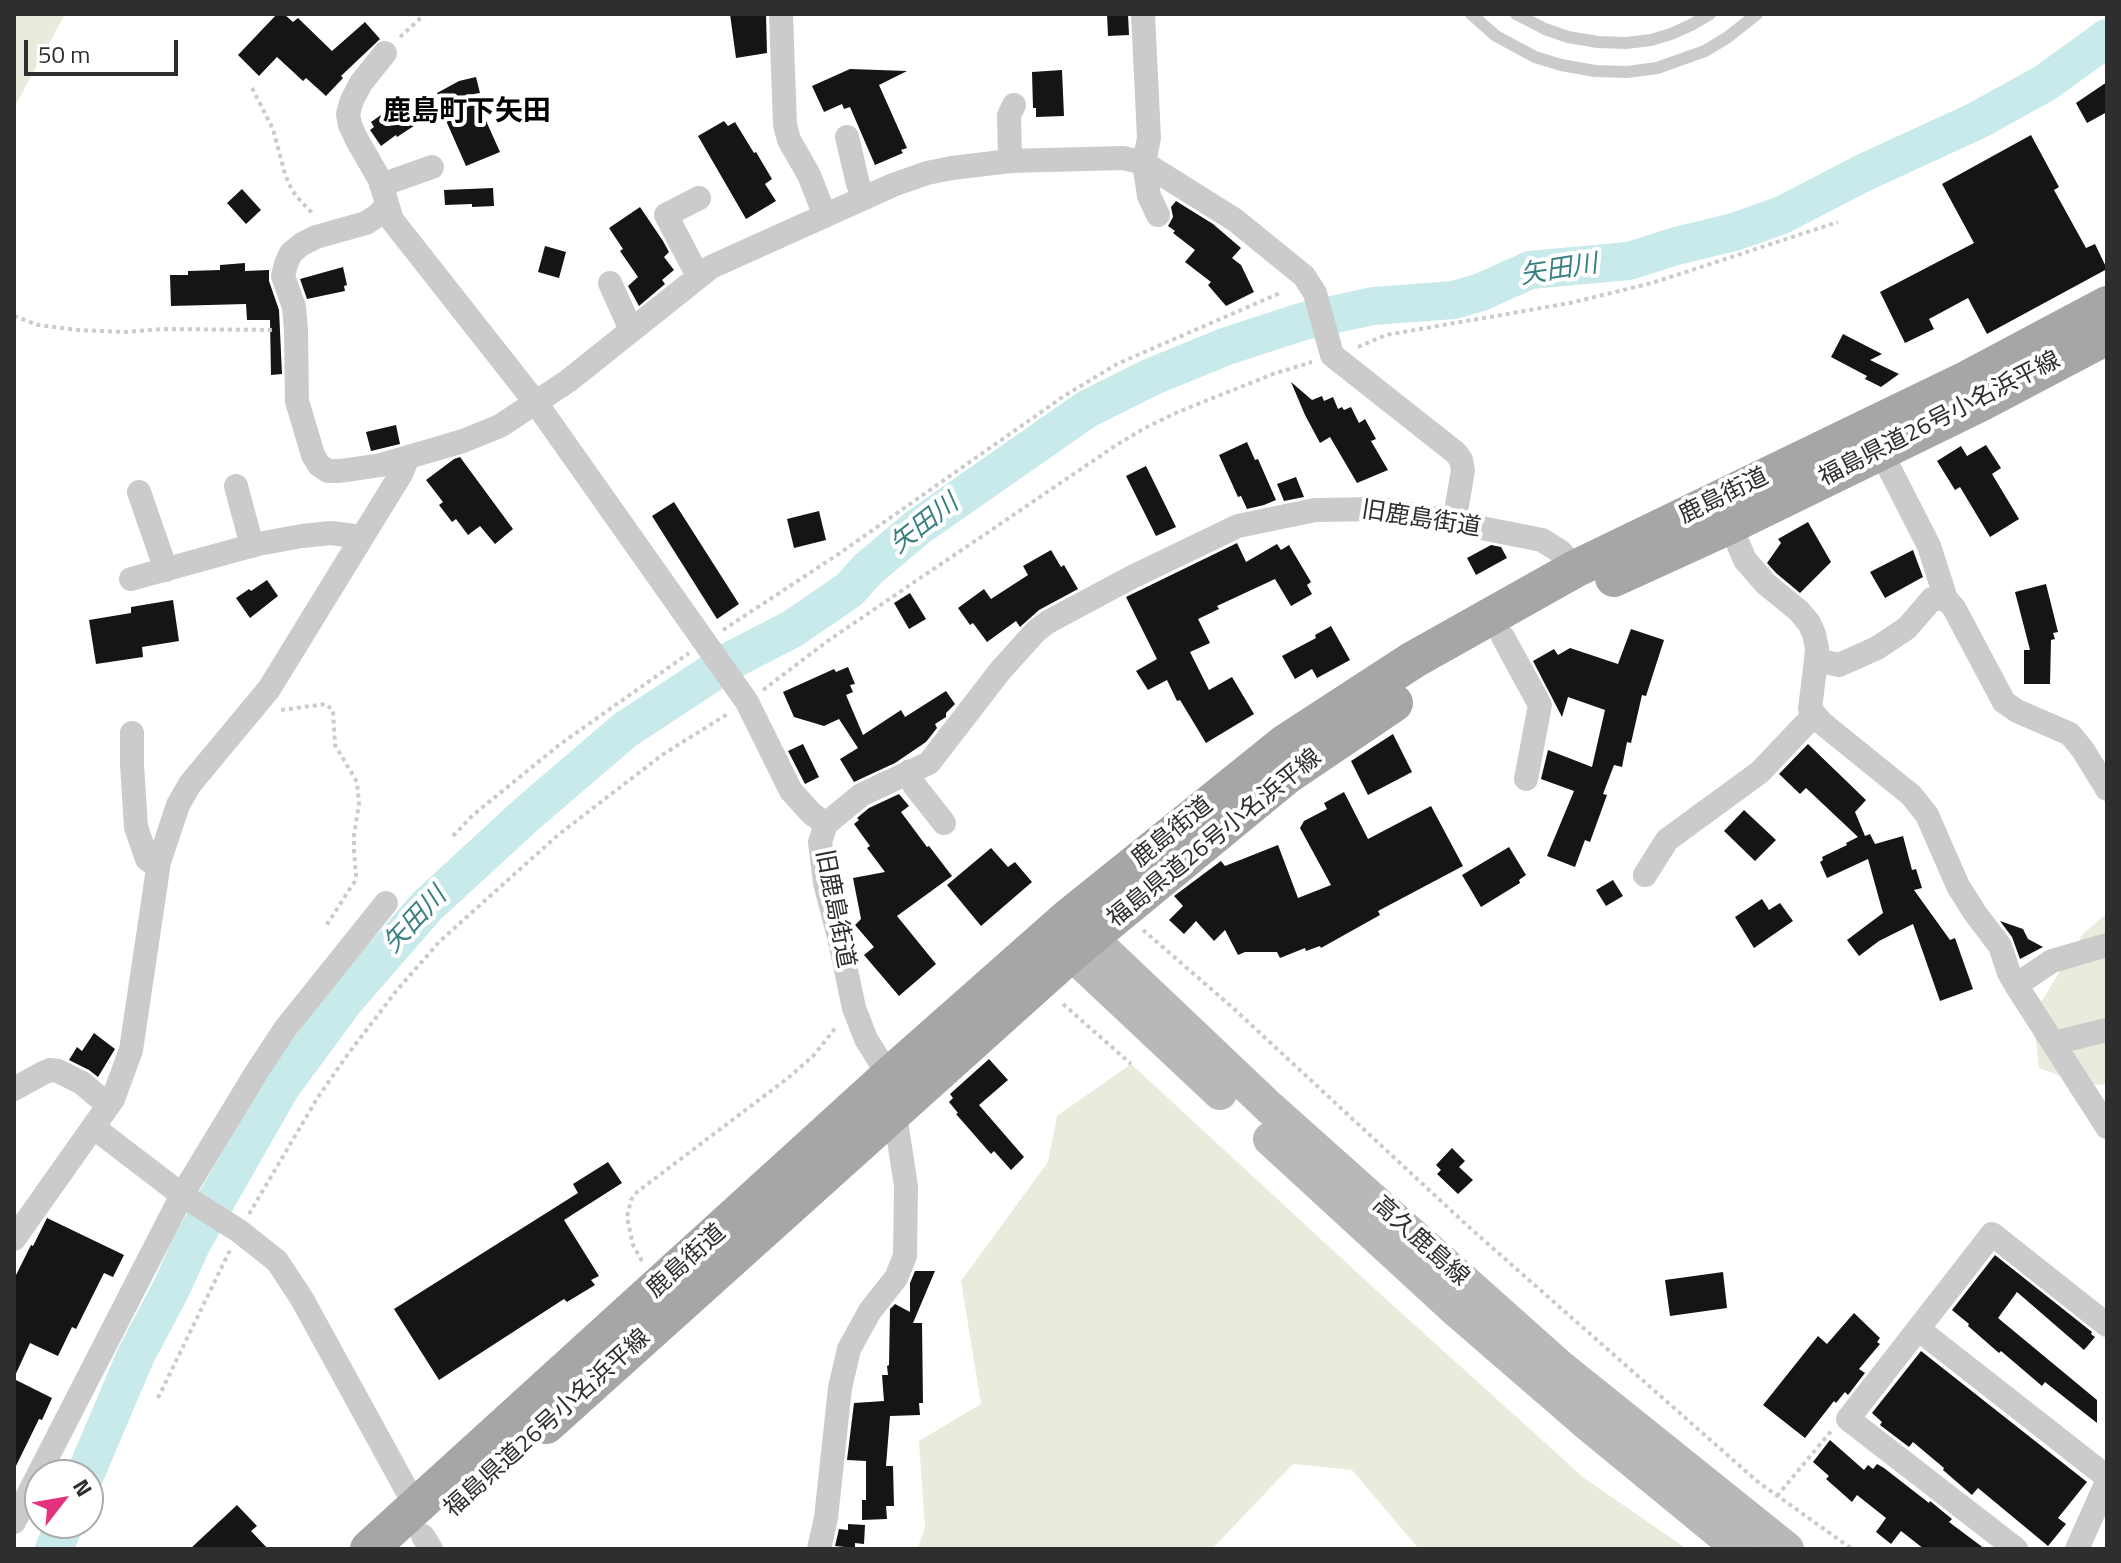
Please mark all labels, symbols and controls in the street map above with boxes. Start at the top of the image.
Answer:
scale bar [28,24,182,74]
text: 50 m [38,36,90,72]
district label: 鹿島町下矢田 [383,96,551,130]
water label: 矢田川 [1518,249,1600,293]
street label: 福島県道26号小名浜平線 [1815,347,2065,493]
street label: 鹿島街道 [1675,463,1773,531]
water label: 矢田川 [885,489,965,561]
street label: 旧鹿島街道 [1359,496,1483,544]
street label: 福島県道26号小名浜平線 [1102,744,1328,934]
street label: 鹿島街道 [1127,792,1219,874]
street label: 旧鹿島街道 [808,847,860,971]
water label: 矢田川 [378,882,454,960]
street label: 高久鹿島線 [1366,1191,1474,1293]
street label: 鹿島街道 [642,1219,732,1305]
street label: 福島県道26号小名浜平線 [439,1324,657,1524]
north arrow [24,1459,104,1539]
text: N [64,1472,101,1503]

